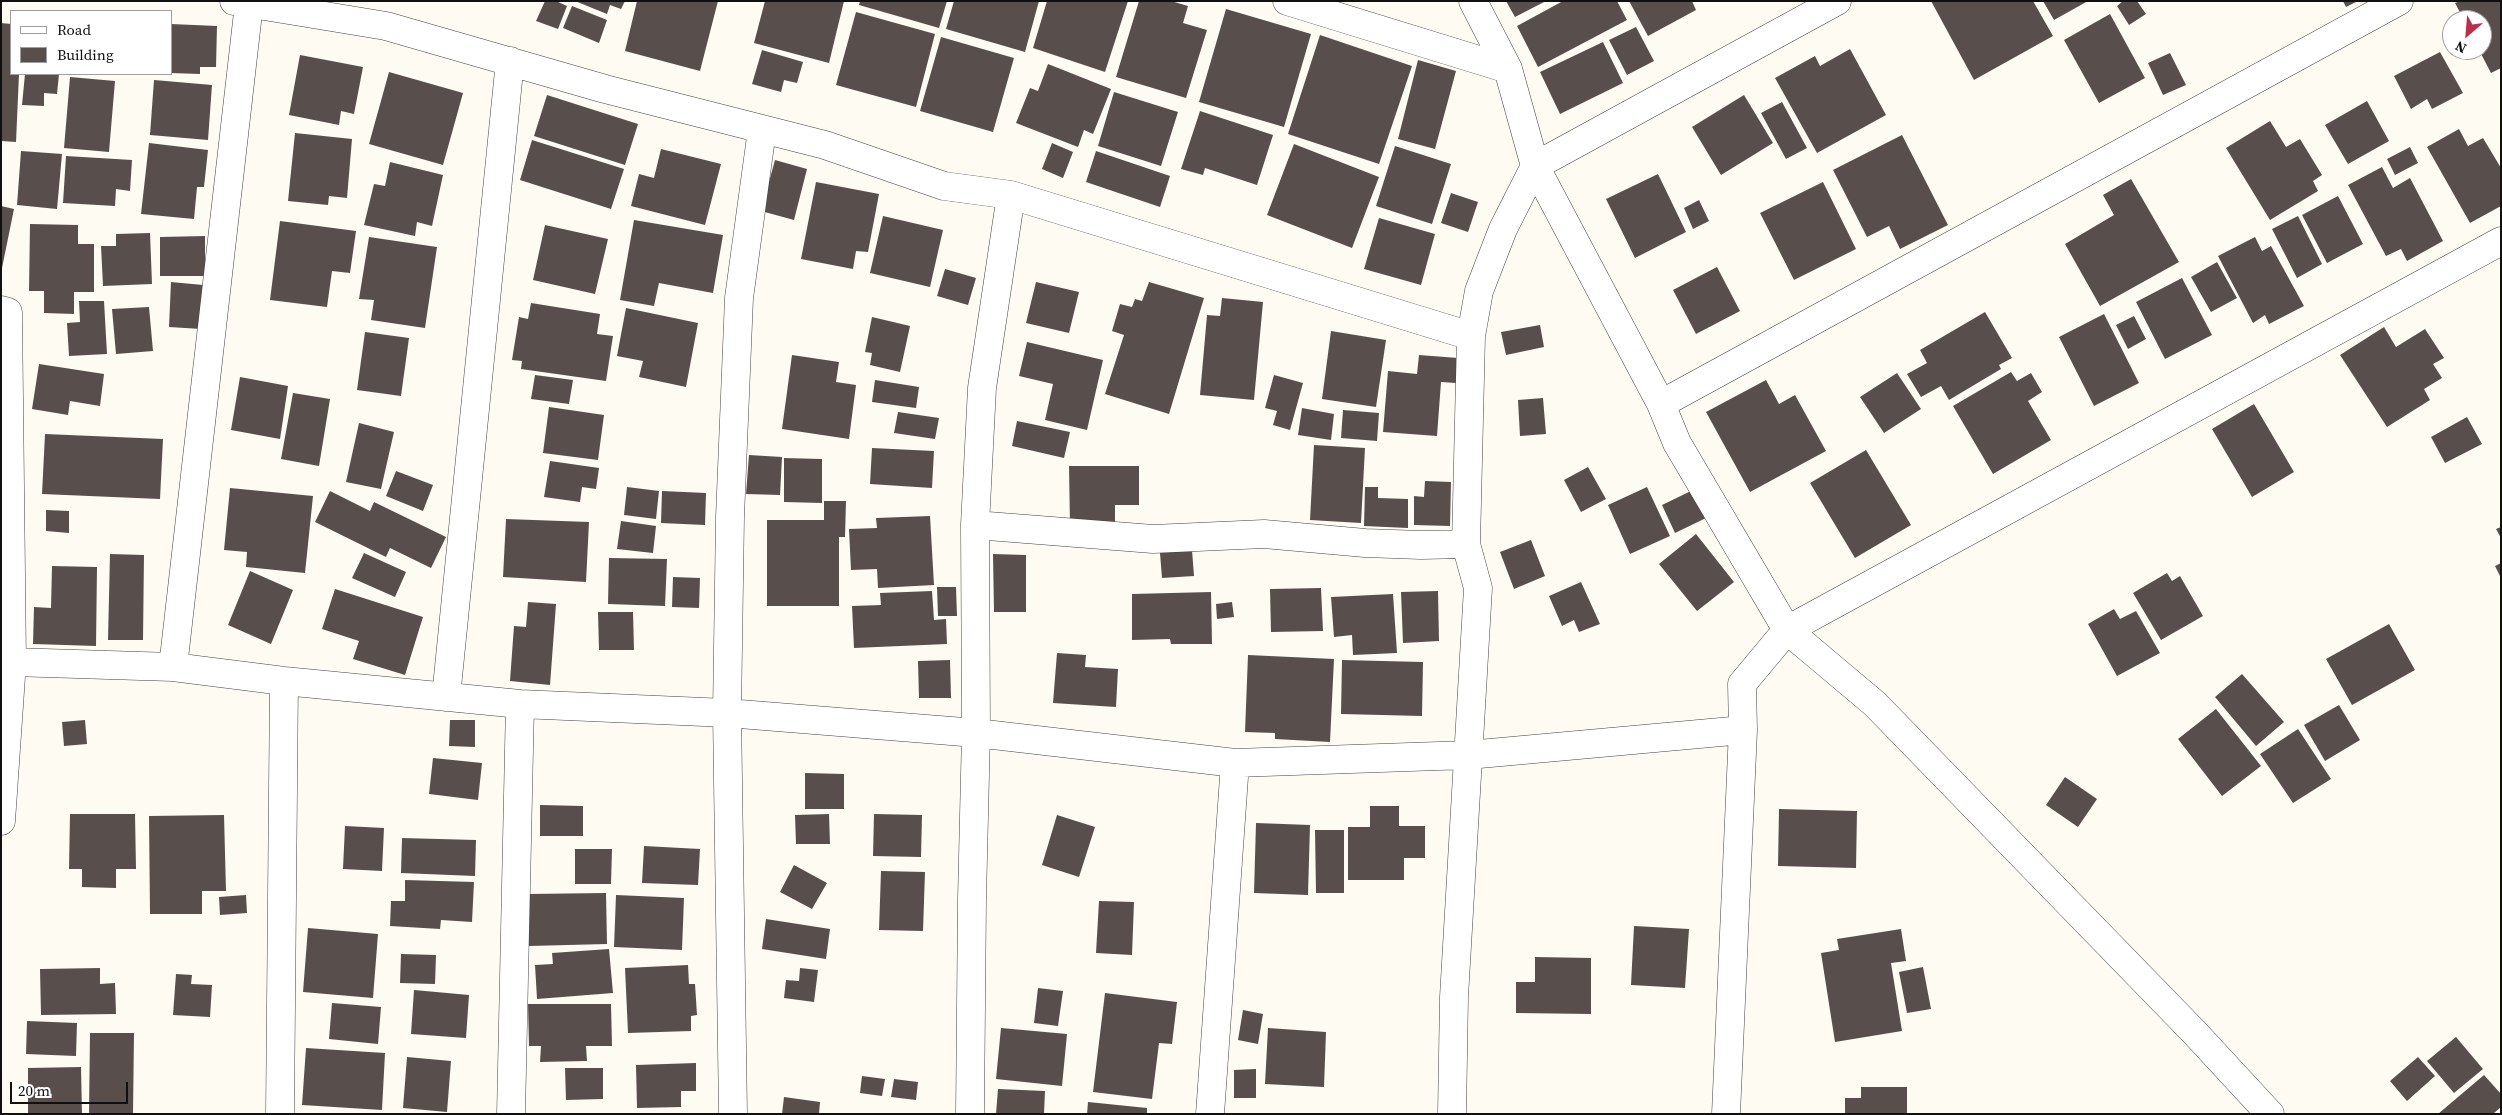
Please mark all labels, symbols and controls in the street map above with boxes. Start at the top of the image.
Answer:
legend [10,10,172,75]
north arrow [2442,10,2492,60]
text: Road [57,19,91,40]
text: N [2452,36,2470,59]
text: Building [57,44,114,65]
scale bar [12,1072,130,1104]
text: 20 m [18,1080,50,1101]

